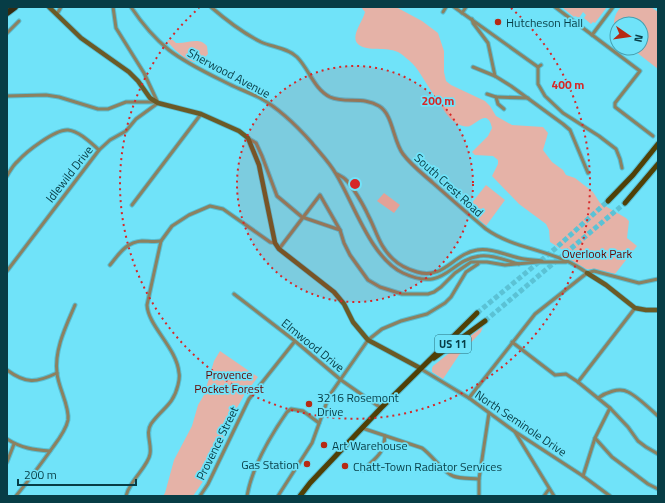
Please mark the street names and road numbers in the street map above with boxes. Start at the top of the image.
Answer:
street label: Sherwood Avenue [184,43,274,103]
street label: Idlewild Drive [41,141,97,207]
street label: South Crest Road [410,149,488,221]
street label: Elmwood Drive [277,314,349,376]
road number: US 11 [435,335,471,353]
street label: North Seminole Drive [471,385,571,461]
street label: Provence Street [191,402,243,483]

